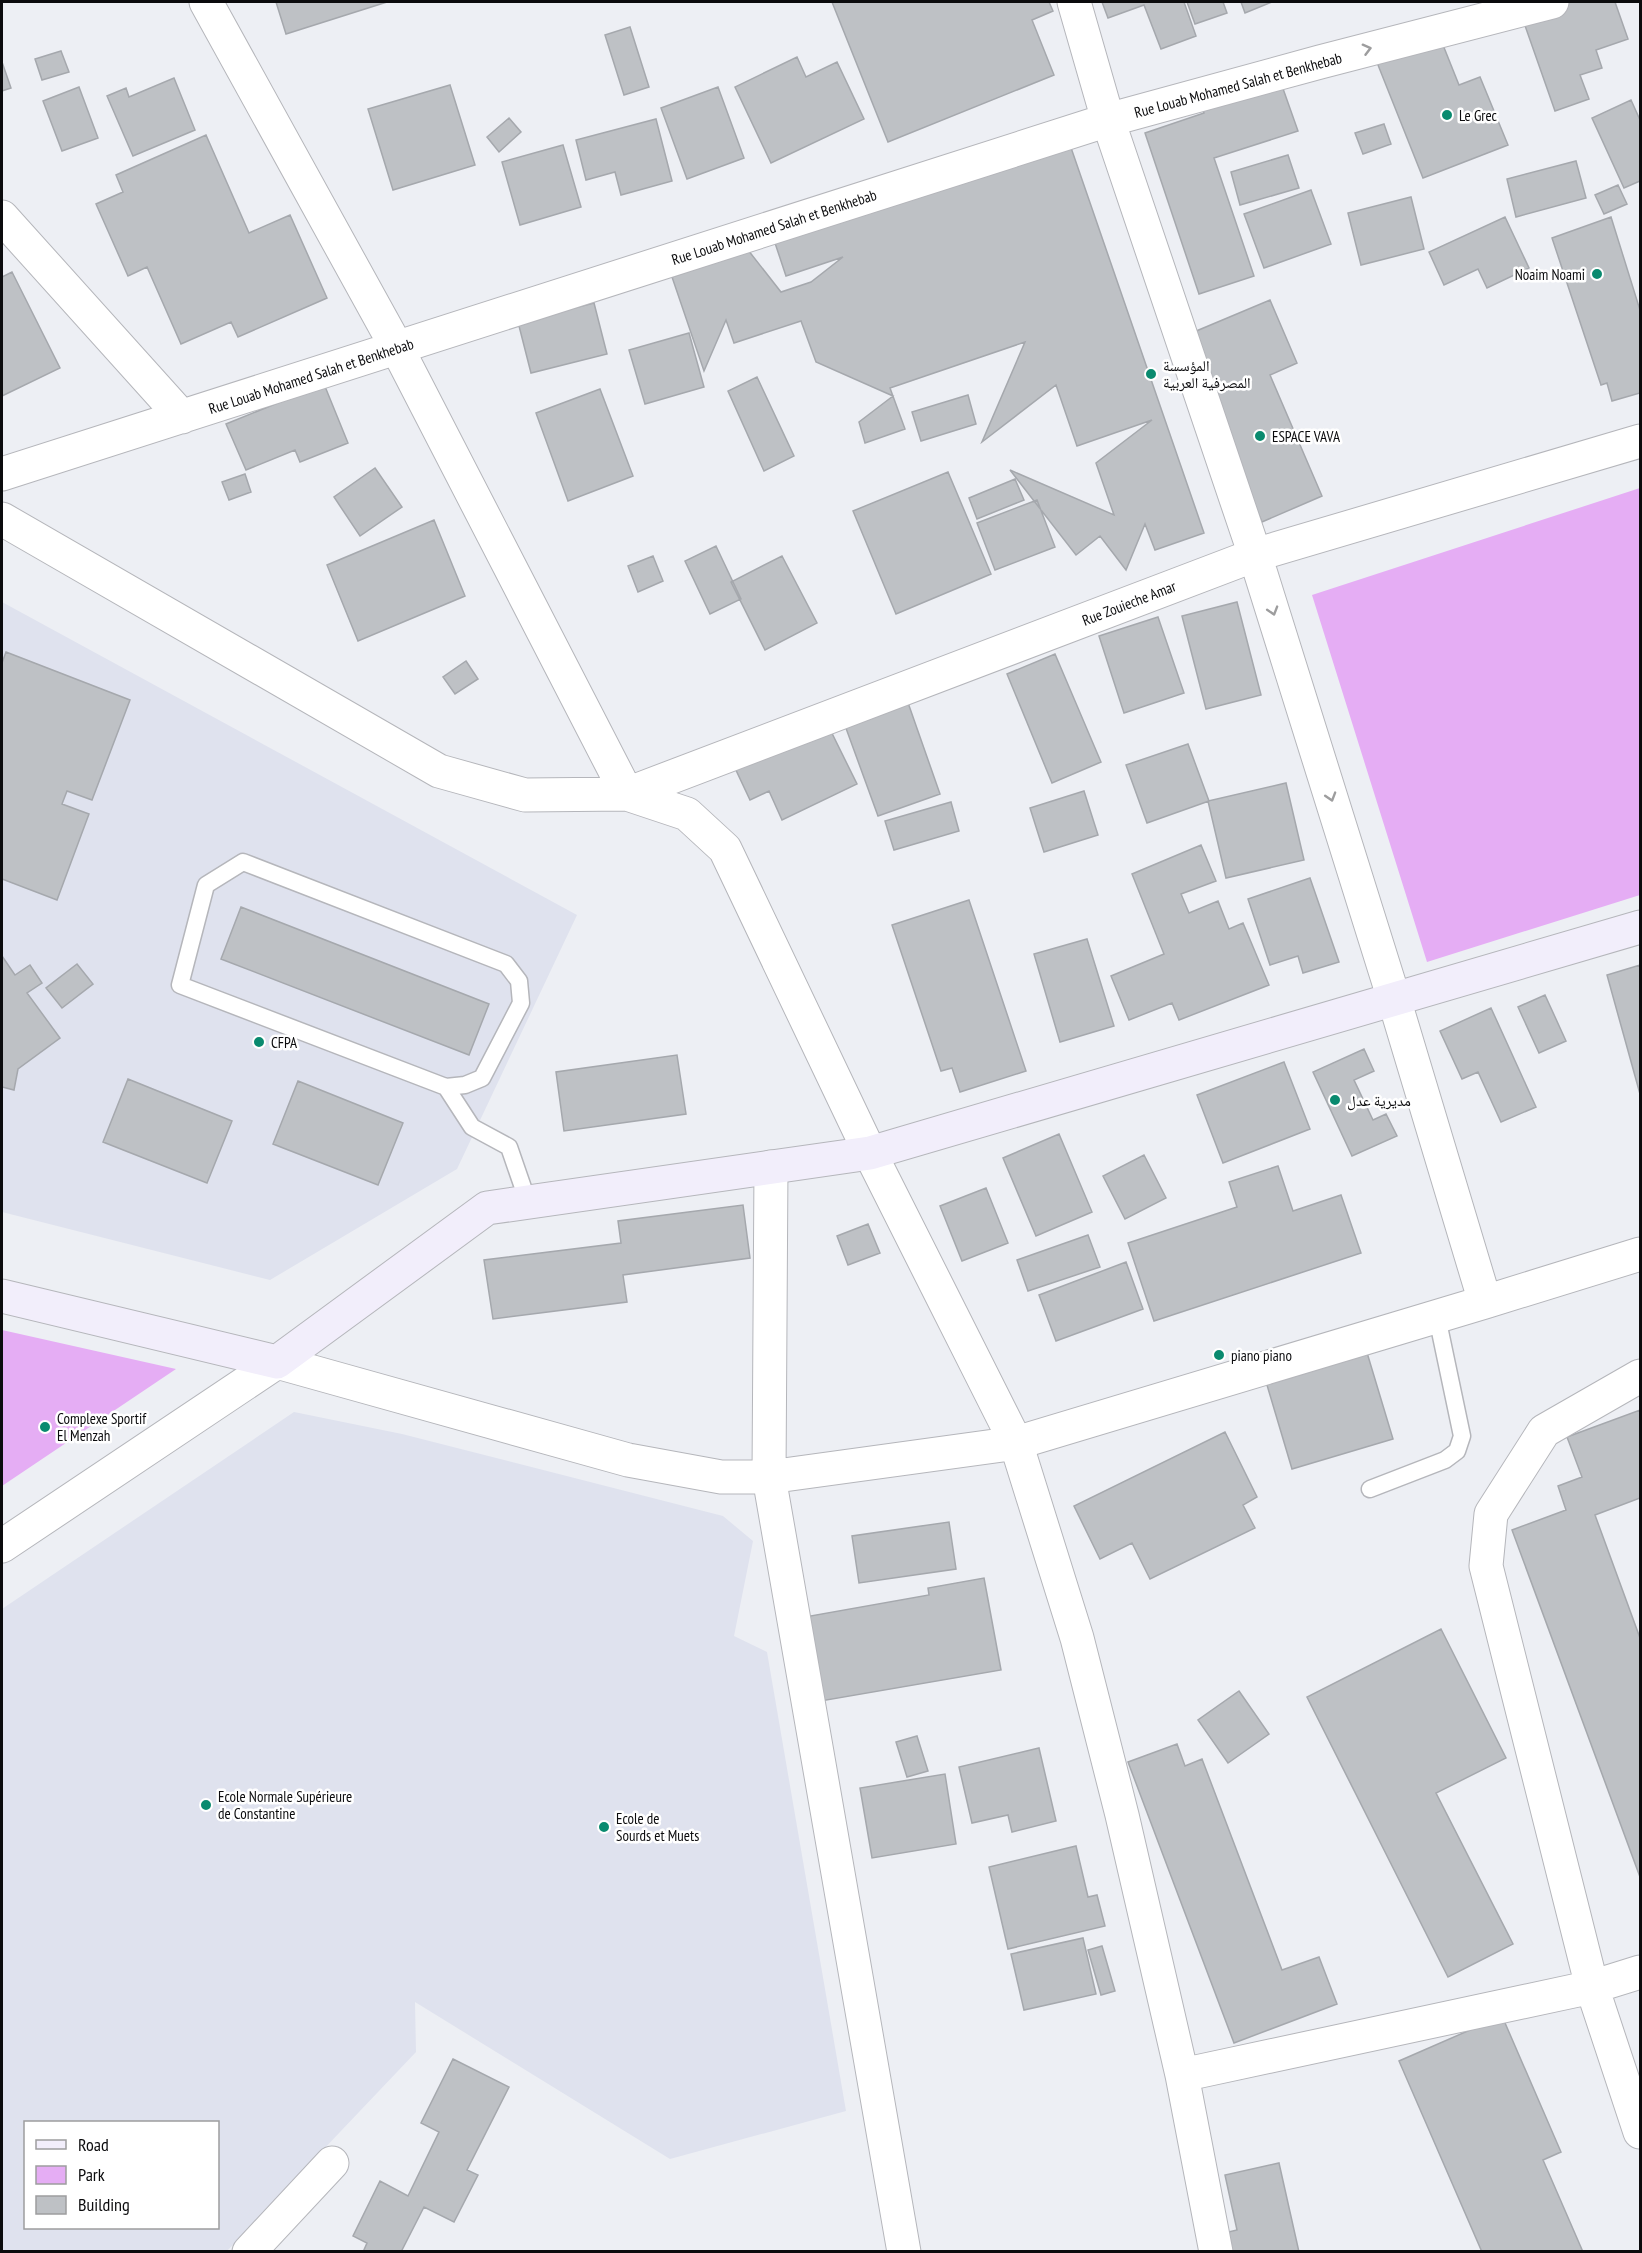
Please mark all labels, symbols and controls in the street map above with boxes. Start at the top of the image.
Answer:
one-way arrow [1362,44,1372,57]
street label: Rue Louab Mohamed Salah et Benkhebab [1132,48,1344,122]
place label: Le Grec [1459,106,1498,125]
marker: Le Grec [1440,108,1454,122]
street label: Rue Louab Mohamed Salah et Benkhebab [669,185,879,269]
place label: Noaim Noami [1515,265,1585,284]
marker: Noaim Noami [1590,267,1604,281]
street label: Rue Louab Mohamed Salah et Benkhebab [206,334,416,418]
place label: المؤسسة المصرفية العربية [1163,356,1251,392]
marker: المؤسسة المصرفية العربية [1144,367,1158,381]
place label: ESPACE VAVA [1272,427,1341,446]
marker: ESPACE VAVA [1253,429,1267,443]
street label: Rue Zouieche Amar [1079,576,1179,630]
one-way arrow [1266,605,1278,616]
one-way arrow [1324,791,1336,802]
place label: CFPA [271,1033,298,1052]
marker: CFPA [252,1035,266,1049]
place label: مديرية عدل [1347,1091,1411,1111]
marker: مديرية عدل [1328,1093,1342,1107]
place label: piano piano [1231,1346,1292,1365]
marker: piano piano [1212,1348,1226,1362]
place label: Complexe Sportif El Menzah [57,1409,147,1445]
marker: Complexe Sportif El Menzah [38,1420,52,1434]
place label: Ecole Normale Supérieure de Constantine [218,1787,352,1823]
marker: Ecole Normale Supérieure de Constantine [199,1798,213,1812]
place label: Ecole de Sourds et Muets [616,1809,699,1845]
marker: Ecole de Sourds et Muets [597,1820,611,1834]
legend [24,2121,219,2229]
text: Road [78,2133,109,2156]
text: Park [78,2163,105,2186]
text: Building [78,2193,130,2216]

